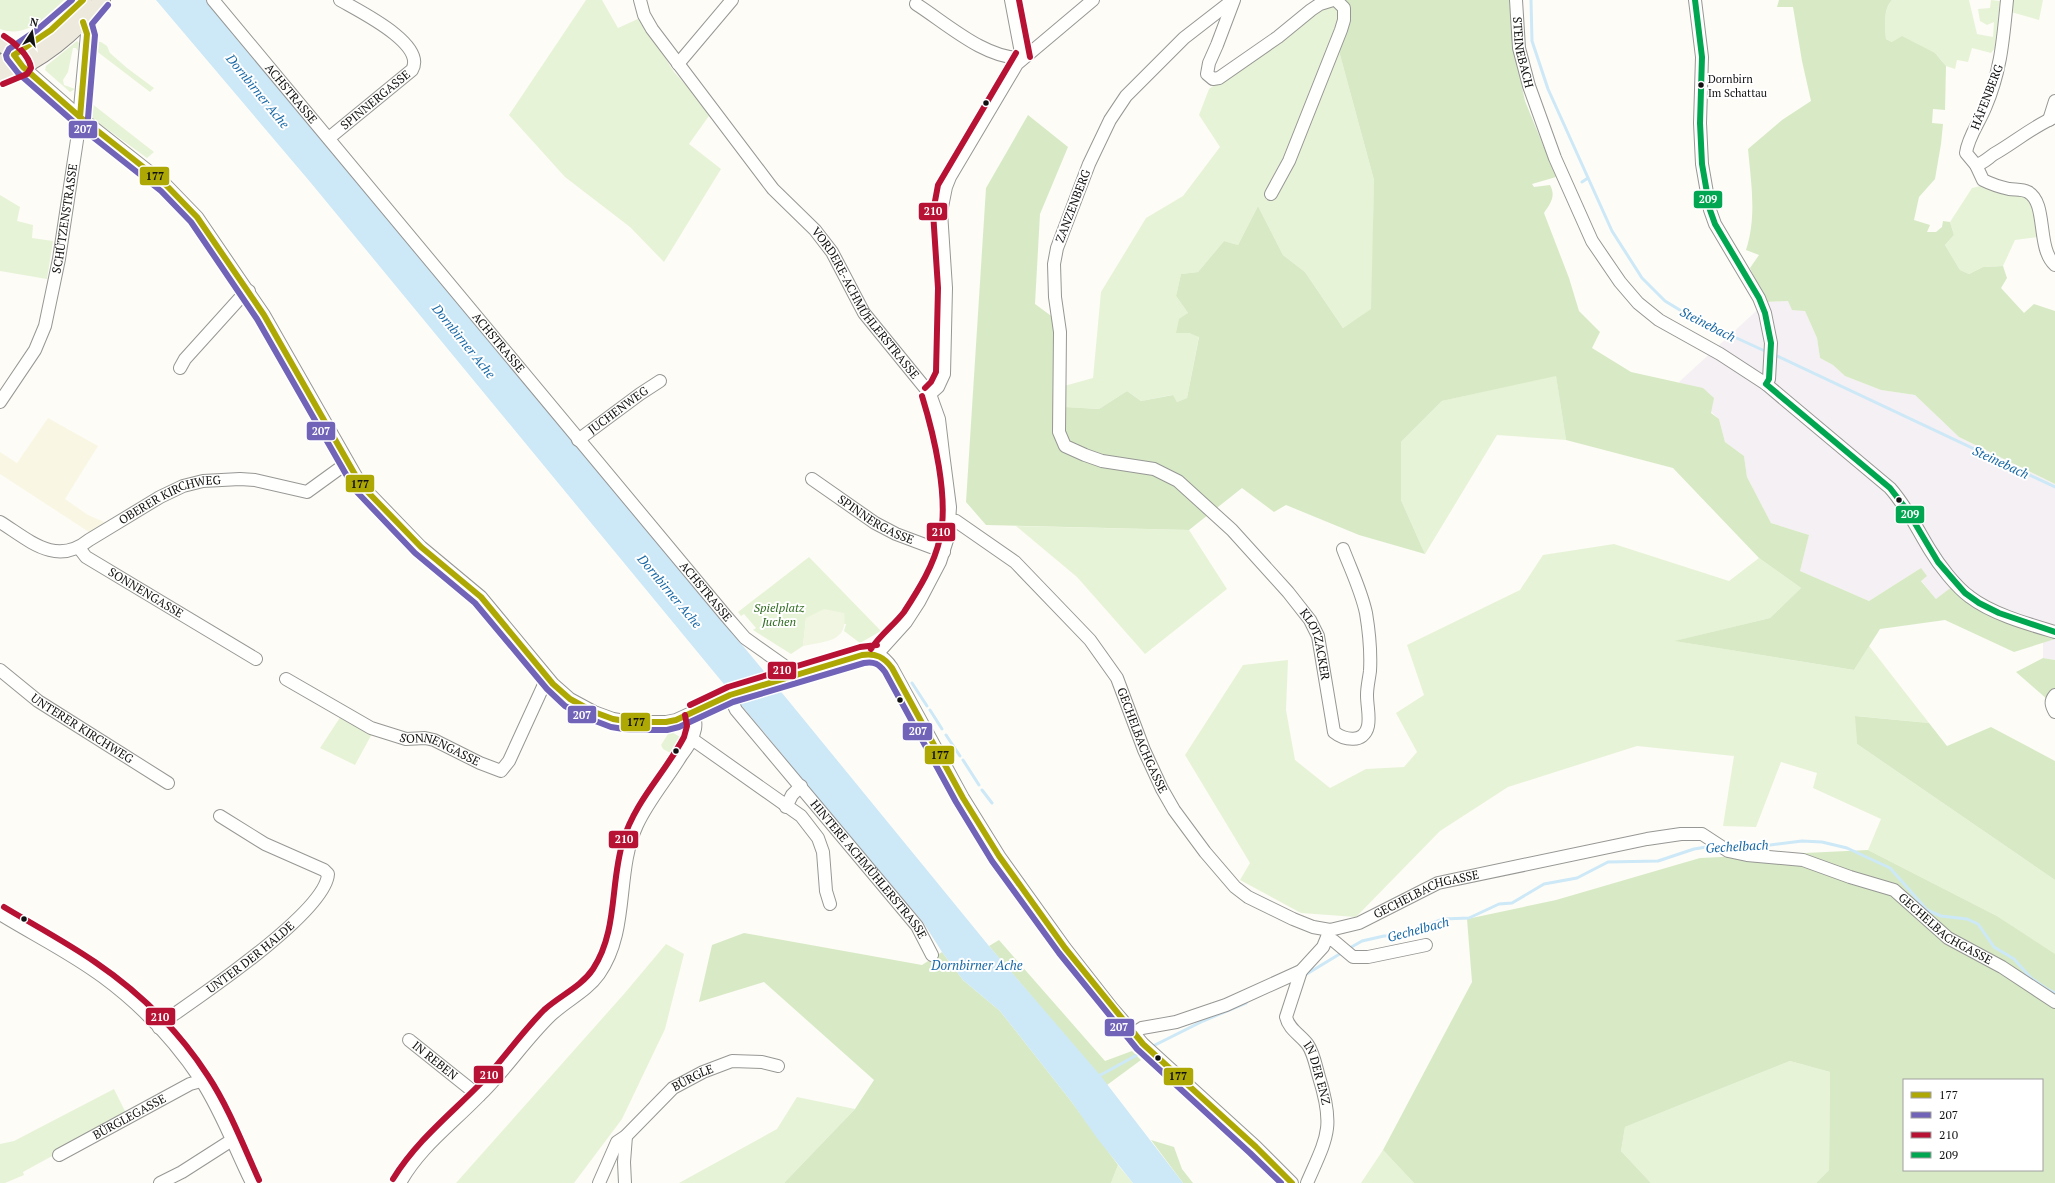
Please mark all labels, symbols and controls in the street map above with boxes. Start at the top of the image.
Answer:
north arrow [12,12,52,52]
text: N [29,15,40,30]
street label: STEINEBACH [1510,16,1537,90]
water label: Dornbirner Ache [222,49,294,132]
street label: ACHSTRASSE [262,60,321,127]
street label: HÄFENBERG [1967,61,2006,132]
street label: SPINNERGASSE [337,67,413,133]
place label: Dornbirn Im Schattau [1708,72,1768,100]
marker: Dornbirn Im Schattau [1696,80,1706,90]
unlabelled marker [981,98,991,108]
line badge: 207 [68,120,98,139]
text: 207 [74,122,92,136]
street label: SCHÜTZENSTRASSE [48,163,80,275]
line badge: 177 [139,166,170,186]
street label: ZANZENBERG [1052,166,1094,244]
text: 177 [146,169,164,183]
line badge: 209 [1693,190,1723,209]
text: 209 [1699,192,1717,206]
line badge: 210 [918,202,948,221]
text: 210 [924,204,942,218]
street label: VORDERE-ACHMÜHLERSTRASSE [809,224,923,382]
water label: Dornbirner Ache [428,299,500,382]
water label: Steinebach [1677,302,1739,346]
street label: ACHSTRASSE [469,309,528,376]
street label: JUCHENWEG [585,382,651,437]
line badge: 207 [306,421,336,441]
text: 207 [312,424,330,438]
water label: Steinebach [1970,441,2032,483]
street label: OBERER KIRCHWEG [116,472,222,527]
line badge: 177 [345,474,375,493]
text: 177 [351,477,369,491]
street label: SPINNERGASSE [835,491,916,547]
unlabelled marker [1894,495,1904,505]
line badge: 209 [1895,505,1925,524]
text: 209 [1901,507,1919,521]
line badge: 210 [926,522,956,542]
text: 210 [932,525,950,539]
water label: Dornbirner Ache [633,549,706,632]
street label: ACHSTRASSE [677,558,735,625]
street label: SONNENGASSE [106,564,186,621]
park label: Spielplatz Juchen [754,600,805,629]
street label: KLOTZACKER [1297,605,1333,681]
line badge: 210 [767,661,797,680]
text: 210 [773,663,791,677]
street label: GECHELBACHGASSE [1114,685,1171,796]
street label: UNTERER KIRCHWEG [28,690,137,767]
unlabelled marker [895,695,905,705]
line badge: 207 [567,705,597,724]
text: 207 [573,708,591,722]
line badge: 177 [620,712,651,732]
text: 177 [627,715,645,729]
line badge: 207 [902,722,933,741]
text: 207 [909,724,927,738]
street label: SONNENGASSE [398,729,483,769]
line badge: 177 [924,745,955,765]
unlabelled marker [671,746,681,756]
text: 177 [931,748,949,762]
street label: HINTERE ACHMÜHLERSTRASSE [807,797,930,941]
line badge: 210 [608,830,639,849]
text: 210 [615,832,633,846]
water label: Gechelbach [1705,835,1769,857]
street label: GECHELBACHGASSE [1371,867,1480,921]
street label: GECHELBACHGASSE [1895,889,1995,967]
water label: Gechelbach [1385,912,1451,946]
unlabelled marker [19,914,29,924]
street label: UNTER DER HALDE [204,918,297,996]
water label: Dornbirner Ache [930,956,1023,974]
line badge: 210 [145,1007,176,1026]
text: 210 [151,1010,169,1024]
line badge: 207 [1104,1018,1135,1037]
text: 207 [1110,1020,1128,1034]
street label: IN REBEN [409,1038,461,1083]
street label: IN DER ENZ [1301,1038,1334,1106]
unlabelled marker [1153,1053,1163,1063]
street label: BÜRGLE [669,1061,715,1094]
line badge: 210 [473,1065,504,1084]
line badge: 177 [1163,1067,1194,1086]
text: 210 [480,1068,498,1082]
text: 177 [1169,1069,1187,1083]
legend [1903,1079,2043,1171]
text: 177 [1939,1087,1958,1102]
street label: BÜRGLEGASSE [90,1091,168,1142]
text: 207 [1939,1107,1958,1122]
text: 210 [1939,1127,1958,1142]
text: 209 [1939,1147,1958,1162]

